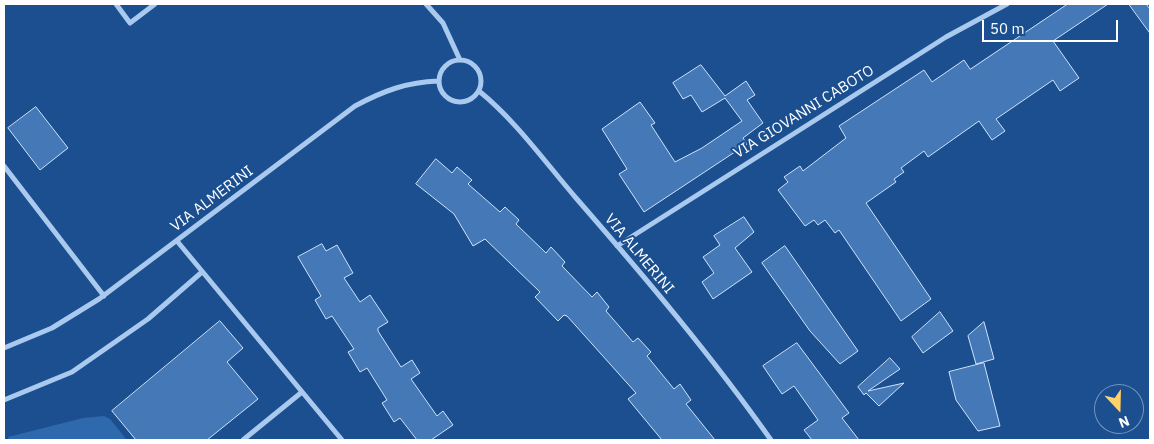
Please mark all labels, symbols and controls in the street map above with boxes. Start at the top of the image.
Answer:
scale bar [984,10,1120,42]
text: 50 m [990,19,1025,38]
street label: VIA GIOVANNI CABOTO [731,61,877,163]
street label: VIA ALMERINI [167,162,257,236]
street label: VIA ALMERINI [600,210,678,298]
north arrow [1094,384,1144,434]
text: N [1116,412,1132,432]

